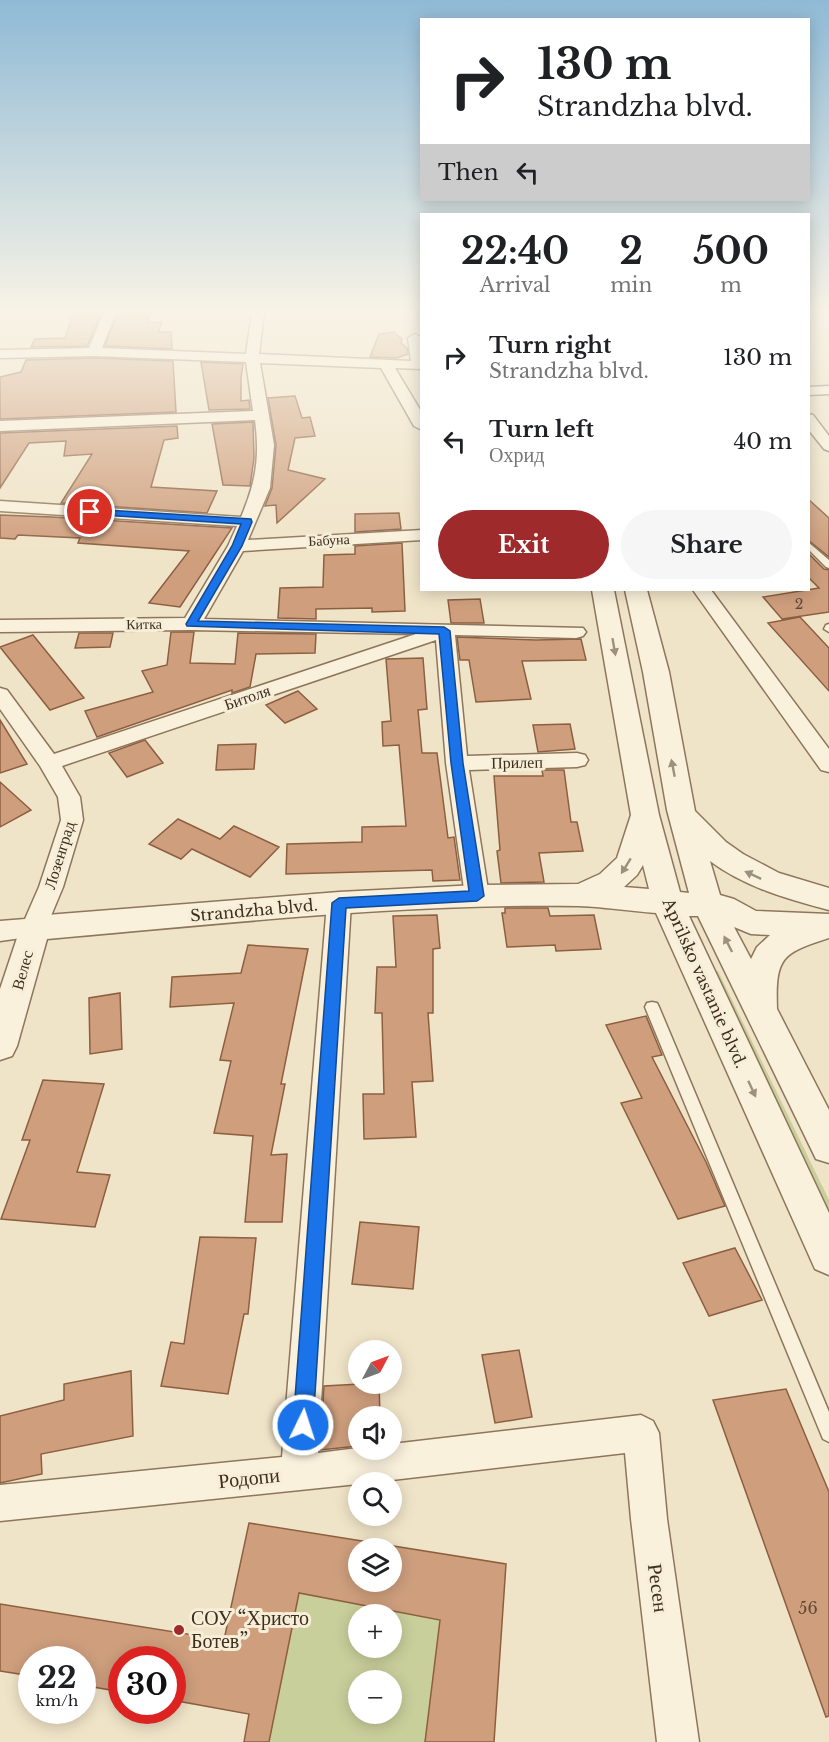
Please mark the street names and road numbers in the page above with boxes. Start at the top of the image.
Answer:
street label: Бабуна [308,530,351,550]
street label: Китка [126,615,163,633]
street label: Битоля [221,680,273,714]
street label: Прилеп [491,752,543,772]
street label: Лозенград [39,818,79,892]
street label: Strandzha blvd. [189,894,319,926]
street label: Aprilsko vastanie blvd. [658,894,751,1071]
street label: Велес [7,948,37,992]
street label: Родопи [217,1463,281,1493]
street label: Ресен [643,1562,673,1614]

